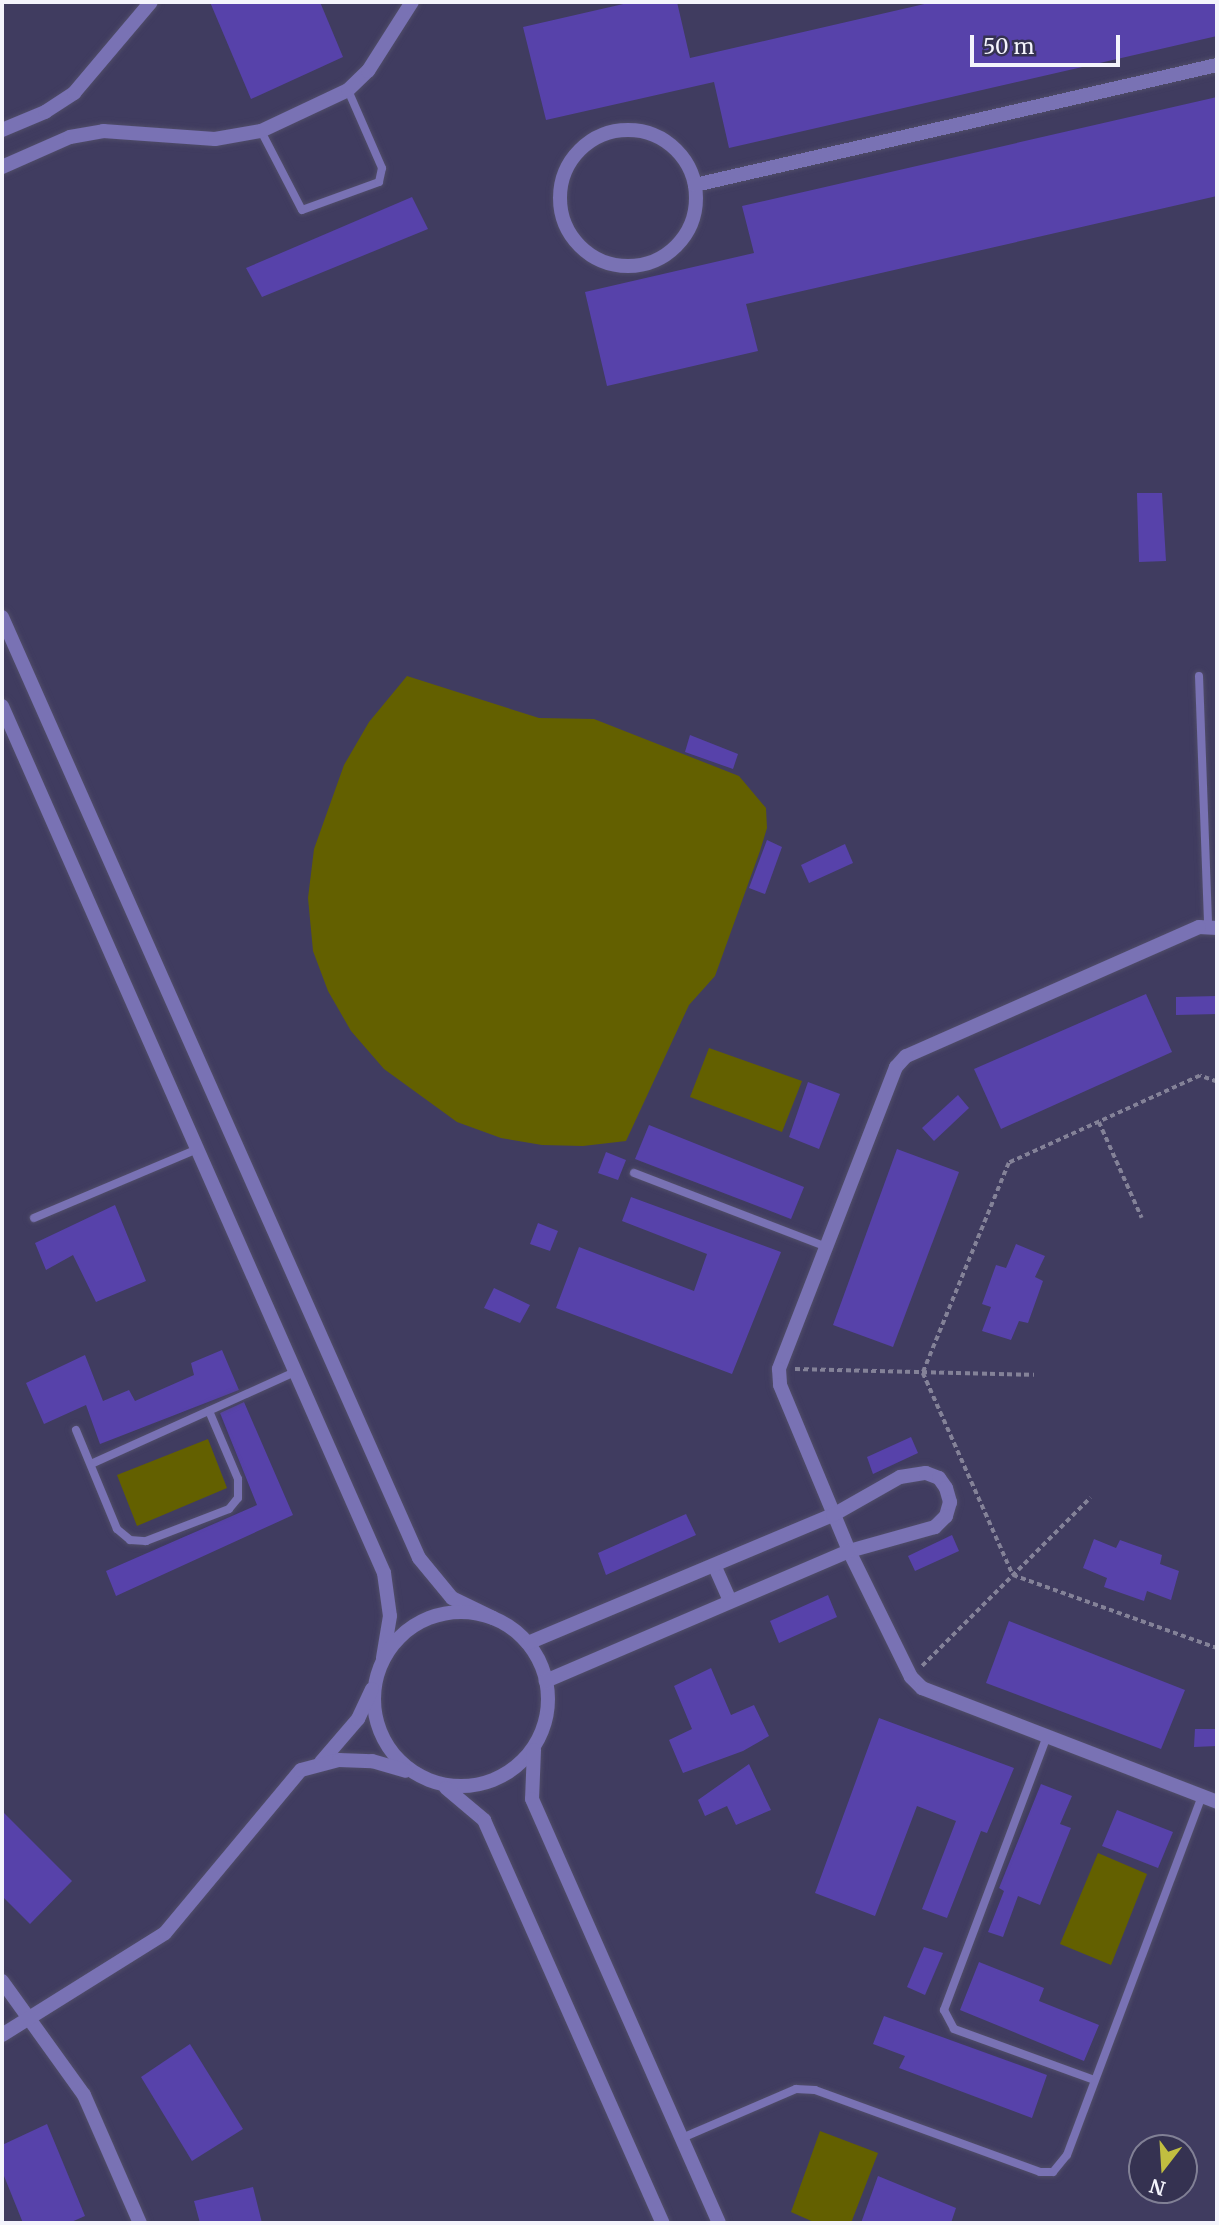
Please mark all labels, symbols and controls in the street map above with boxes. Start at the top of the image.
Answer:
scale bar [974,21,1124,65]
text: 50 m [983,33,1034,60]
north arrow [1128,2134,1198,2204]
text: N [1147,2174,1168,2201]

